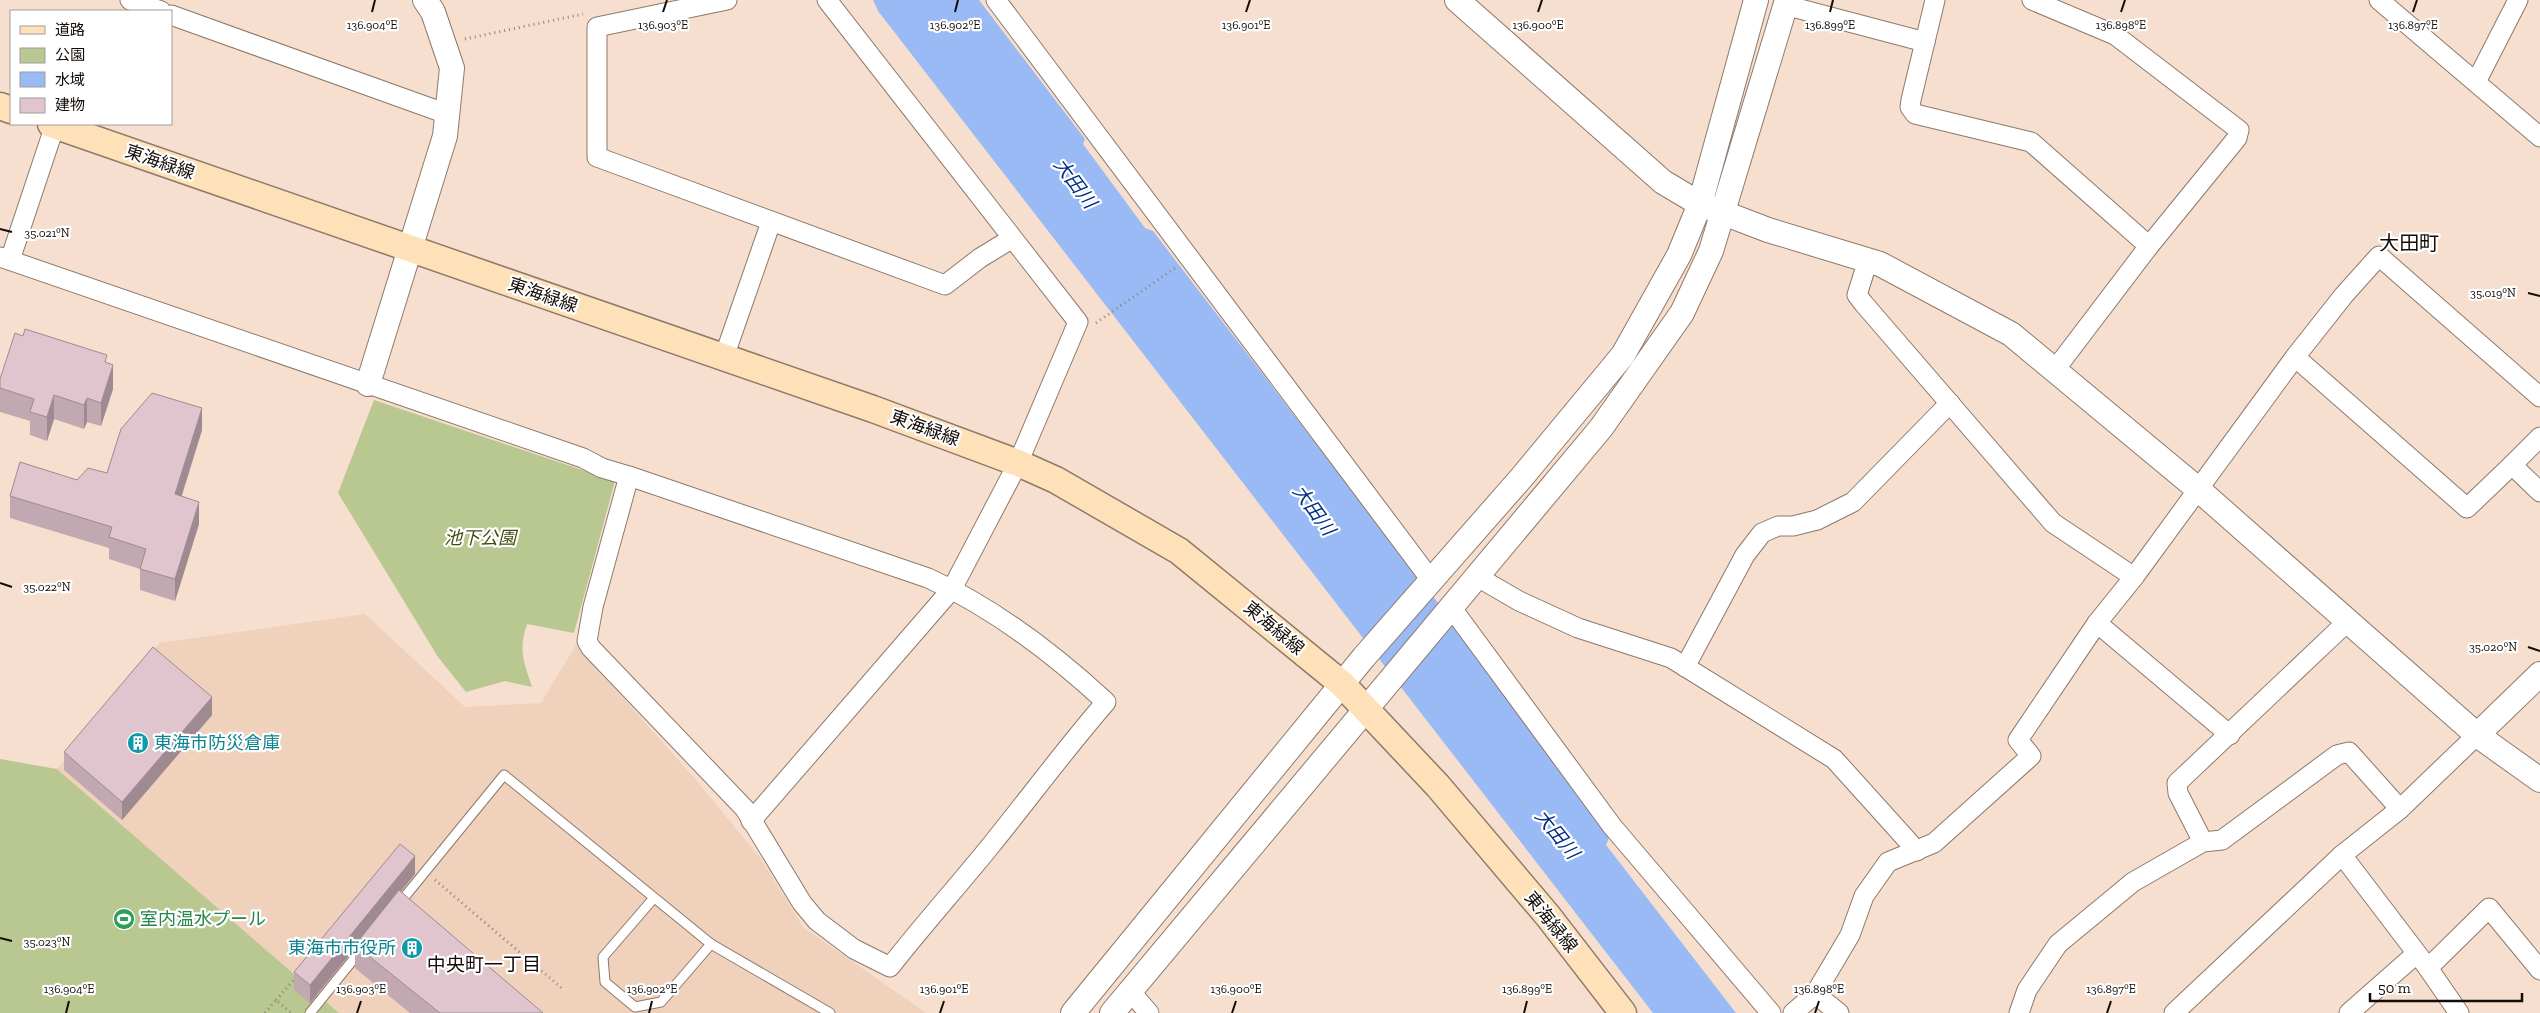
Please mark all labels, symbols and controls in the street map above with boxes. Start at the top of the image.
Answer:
legend [10,10,172,125]
text: 136.904°E [347,18,397,32]
text: 136.903°E [638,18,688,32]
text: 136.902°E [930,18,980,32]
text: 136.901°E [1222,18,1270,32]
text: 136.900°E [1512,18,1564,32]
text: 136.899°E [1805,18,1855,32]
text: 136.898°E [2096,18,2146,32]
text: 136.897°E [2388,18,2438,32]
text: 道路 [55,21,85,39]
text: 公園 [55,46,85,64]
text: 水域 [55,71,85,89]
text: 建物 [55,96,85,114]
street label: 東海緑線 [122,140,198,184]
water label: 大田川 [1049,153,1103,214]
text: 35.021°N [24,226,70,240]
district label: 大田町 [2379,231,2439,255]
street label: 東海緑線 [505,273,581,317]
text: 35.019°N [2470,286,2516,300]
street label: 東海緑線 [887,405,963,451]
water label: 大田川 [1288,480,1341,541]
park label: 池下公園 [444,527,519,549]
text: 35.022°N [23,580,71,594]
street label: 東海緑線 [1239,596,1309,660]
text: 35.020°N [2469,640,2517,654]
building icon: 東海市防災倉庫 [126,731,150,755]
place label: 東海市防災倉庫 [154,732,280,754]
water label: 大田川 [1530,805,1585,865]
street label: 東海緑線 [1520,887,1582,957]
sports icon: 室内温水プール [112,907,136,931]
place label: 室内温水プール [140,908,266,930]
text: 35.023°N [24,935,71,949]
building icon: 東海市市役所 [400,936,424,960]
place label: 東海市市役所 [288,937,396,959]
district label: 中央町一丁目 [427,953,541,976]
scale bar [2370,970,2522,1002]
text: 50 m [2378,979,2411,997]
text: 136.904°E [44,982,94,996]
text: 136.903°E [336,982,386,996]
text: 136.902°E [627,982,677,996]
text: 136.901°E [920,982,968,996]
text: 136.900°E [1210,982,1262,996]
text: 136.899°E [1502,982,1552,996]
text: 136.898°E [1794,982,1844,996]
text: 136.897°E [2086,982,2136,996]

